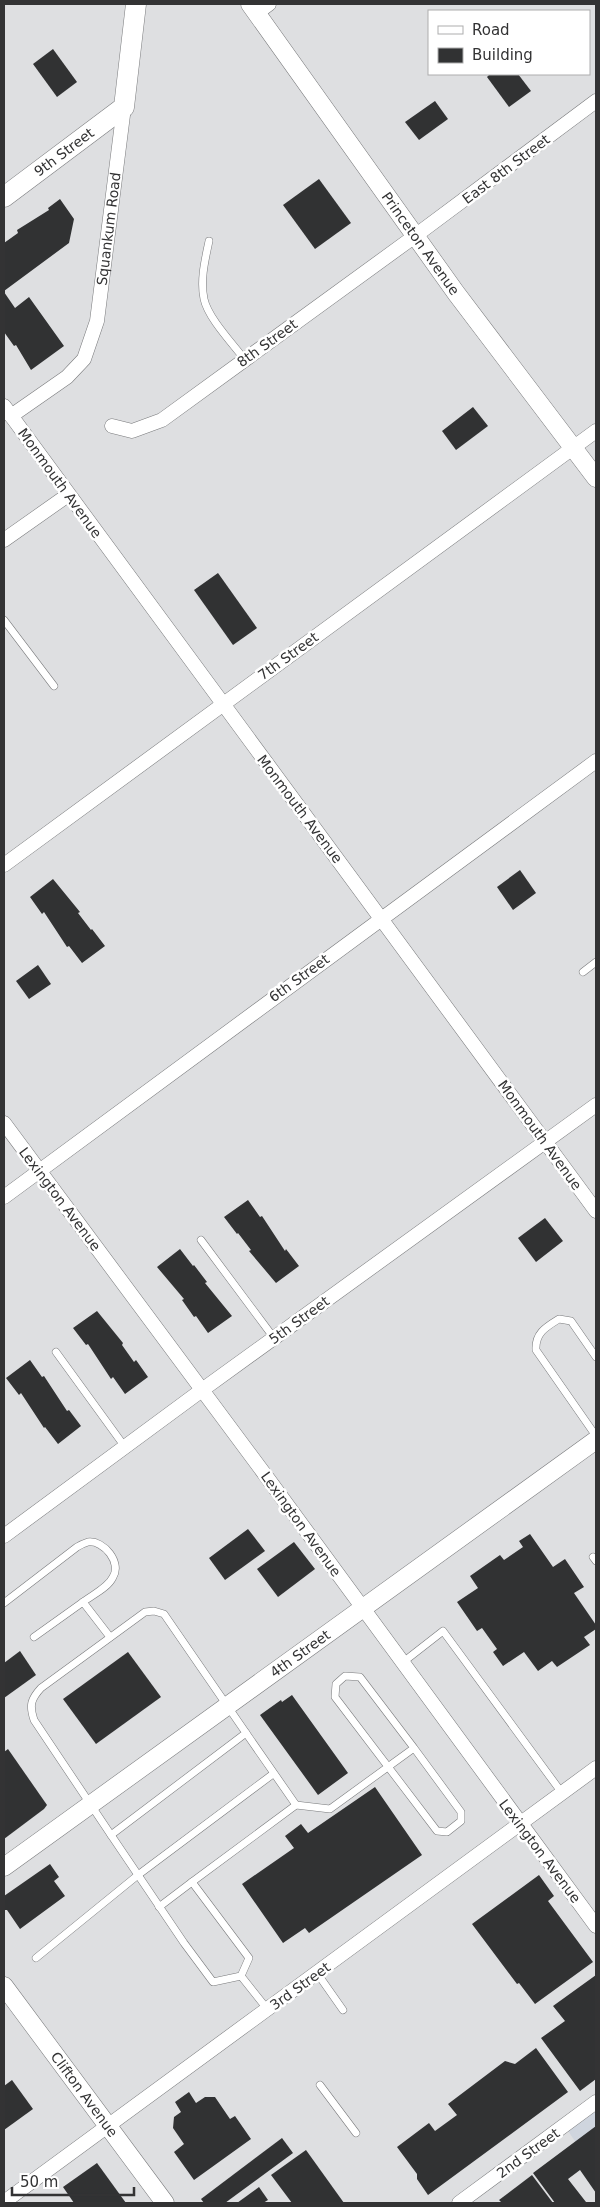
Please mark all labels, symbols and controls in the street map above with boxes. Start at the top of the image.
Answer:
legend [428,10,590,75]
text: Road [472,21,510,39]
text: Building [472,46,533,64]
street label: 9th Street [31,124,97,180]
street label: East 8th Street [459,131,553,207]
street label: Squankum Road [94,171,124,286]
street label: Princeton Avenue [379,189,463,298]
street label: 8th Street [234,316,301,370]
street label: Monmouth Avenue [15,425,105,541]
street label: 7th Street [255,629,322,683]
street label: Monmouth Avenue [254,752,346,866]
street label: 6th Street [266,951,333,1005]
street label: Monmouth Avenue [495,1077,585,1193]
street label: Lexington Avenue [16,1144,104,1254]
street label: 5th Street [266,1293,333,1347]
street label: Lexington Avenue [258,1469,344,1579]
street label: 4th Street [267,1626,334,1681]
street label: Lexington Avenue [496,1796,584,1906]
street label: 3rd Street [267,1959,334,2013]
street label: Clifton Avenue [48,2049,121,2140]
street label: 2nd Street [493,2125,563,2181]
scale bar [12,2164,135,2196]
text: 50 m [20,2173,58,2191]

